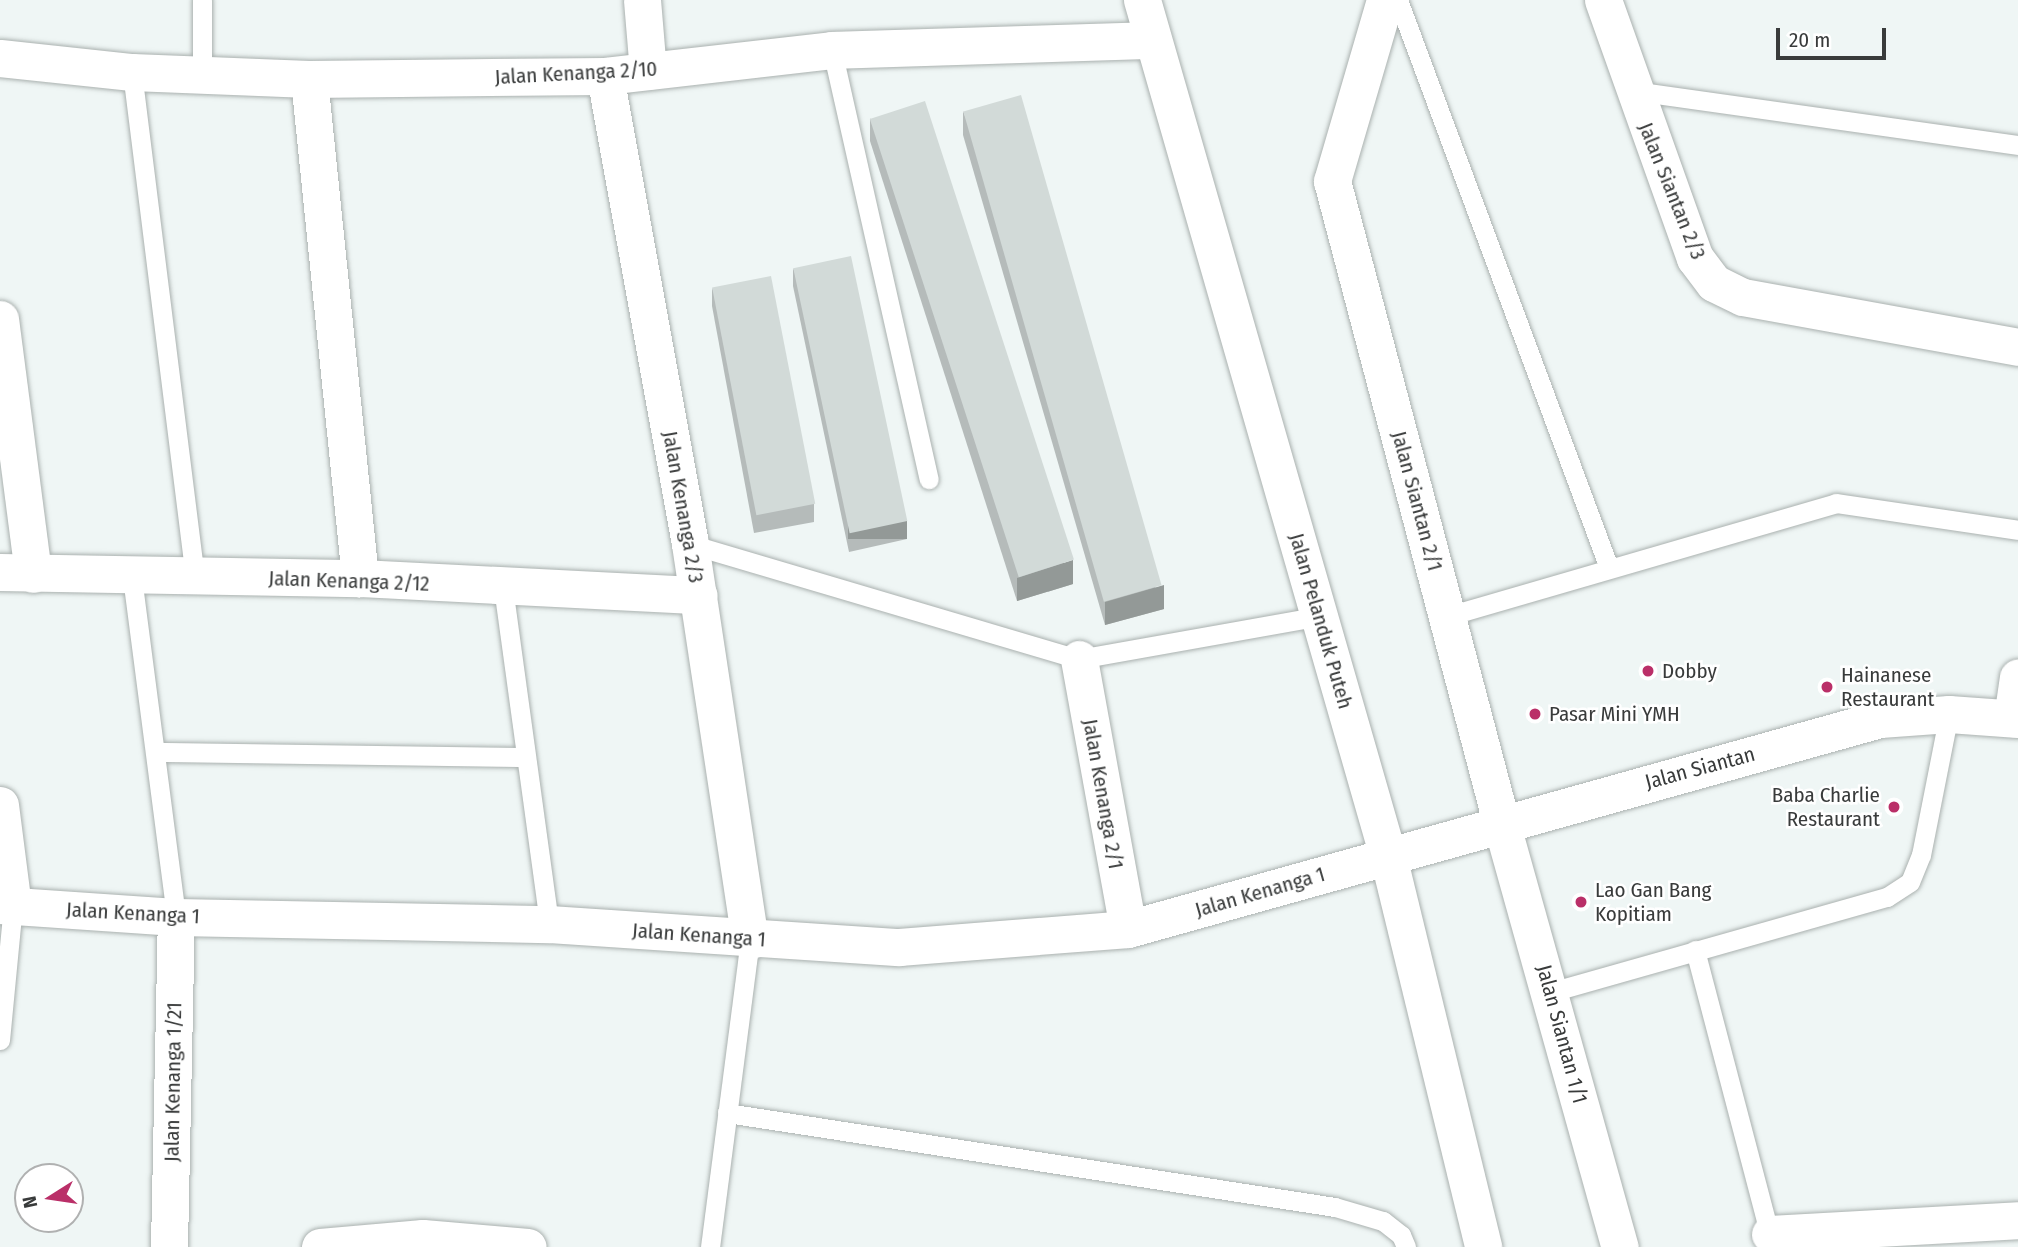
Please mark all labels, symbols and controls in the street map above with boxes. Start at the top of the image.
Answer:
scale bar [1780,14,1890,58]
text: 20 m [1789,27,1830,53]
street label: Jalan Kenanga 2/10 [494,56,658,90]
street label: Jalan Siantan 2/3 [1633,119,1711,263]
street label: Jalan Siantan 2/1 [1386,428,1448,574]
street label: Jalan Kenanga 2/3 [657,429,709,585]
street label: Jalan Pelanduk Puteh [1284,530,1358,712]
street label: Jalan Kenanga 2/12 [268,566,430,596]
place label: Dobby [1662,658,1717,684]
place label: Hainanese Restaurant [1841,662,1934,712]
marker: Dobby [1640,663,1656,679]
marker: Hainanese Restaurant [1819,679,1835,695]
place label: Pasar Mini YMH [1549,701,1680,727]
marker: Pasar Mini YMH [1527,706,1543,722]
street label: Jalan Kenanga 2/1 [1077,717,1129,871]
street label: Jalan Siantan [1642,741,1758,795]
place label: Baba Charlie Restaurant [1772,782,1880,832]
marker: Baba Charlie Restaurant [1886,799,1902,815]
street label: Jalan Kenanga 1 [1192,861,1328,923]
place label: Lao Gan Bang Kopitiam [1595,877,1711,927]
marker: Lao Gan Bang Kopitiam [1573,894,1589,910]
street label: Jalan Kenanga 1 [65,897,201,929]
street label: Jalan Kenanga 1 [631,918,767,952]
street label: Jalan Siantan 1/1 [1531,962,1593,1106]
street label: Jalan Kenanga 1/21 [159,1002,187,1162]
north arrow [14,1163,84,1233]
text: N [17,1194,42,1210]

